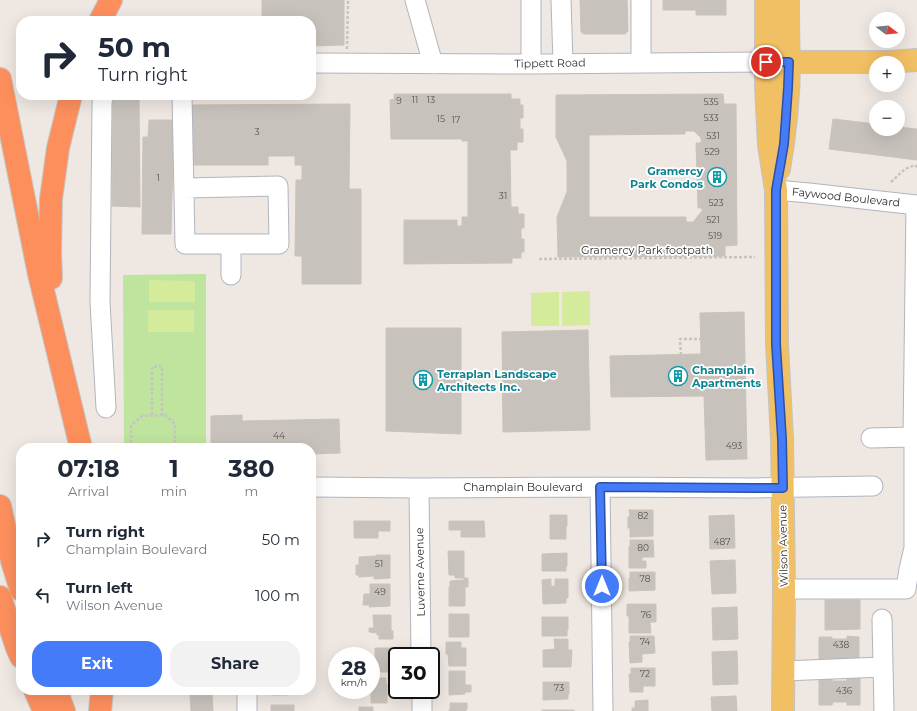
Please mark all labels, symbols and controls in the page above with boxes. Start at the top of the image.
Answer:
north arrow [869,12,905,48]
map controls [869,12,905,136]
text: 50 m [98,30,171,64]
icon: right [32,32,84,84]
pin [749,45,783,79]
icon: arrive [755,51,777,73]
street label: Tippett Road [514,55,586,71]
button: + [869,56,905,92]
text: Turn right [98,64,188,86]
house number: 11 [412,94,418,105]
house number: 13 [427,94,435,105]
house number: 9 [396,95,402,106]
house number: 535 [703,96,719,107]
button: − [869,100,905,136]
house number: 533 [703,112,719,123]
house number: 15 [437,113,445,124]
house number: 17 [452,114,460,125]
house number: 3 [254,126,260,137]
house number: 531 [706,130,720,141]
house number: 529 [704,146,720,157]
place label: Gramercy Park Condos [630,164,703,191]
building icon: Gramercy Park Condos [706,166,728,188]
house number: 1 [156,172,160,183]
street label: Faywood Boulevard [791,184,901,210]
house number: 31 [499,190,507,201]
house number: 523 [708,197,724,208]
house number: 521 [706,214,720,225]
house number: 519 [708,230,722,241]
street label: Gramercy Park footpath [581,243,713,257]
place label: Champlain Apartments [691,363,761,390]
building icon: Champlain Apartments [667,365,689,387]
place label: Terraplan Landscape Architects Inc. [436,367,557,394]
building icon: Terraplan Landscape Architects Inc. [412,369,434,391]
house number: 44 [273,430,285,441]
house number: 493 [726,440,742,451]
text: 07:18 [57,454,120,483]
text: 1 [169,454,179,483]
text: 380 [228,454,275,483]
street label: Champlain Boulevard [463,480,583,494]
text: Arrival [68,483,109,499]
text: min [161,483,187,499]
text: m [245,483,258,499]
street label: Wilson Avenue [775,505,791,587]
house number: 82 [638,510,648,521]
text: Turn right [66,522,145,541]
street label: Luverne Avenue [412,527,428,617]
icon: right [32,528,54,550]
text: 50 m [262,530,300,549]
house number: 487 [713,536,731,547]
text: Champlain Boulevard [66,541,207,557]
house number: 80 [637,542,649,553]
house number: 51 [375,558,383,569]
position arrow [581,565,623,607]
house number: 78 [640,573,651,584]
text: Turn left [66,578,133,597]
icon: left [32,584,54,606]
text: 100 m [255,586,300,605]
house number: 49 [374,586,386,597]
text: Wilson Avenue [66,597,163,613]
house number: 76 [641,609,652,620]
house number: 74 [640,636,650,647]
house number: 438 [833,639,850,650]
button: Exit [32,641,162,687]
button: Share [170,641,300,687]
speed limit sign: 30 [388,647,440,699]
text: 28 [342,656,367,680]
house number: 72 [640,668,650,679]
text: km/h [341,676,367,689]
house number: 73 [554,682,564,693]
house number: 436 [836,685,853,696]

